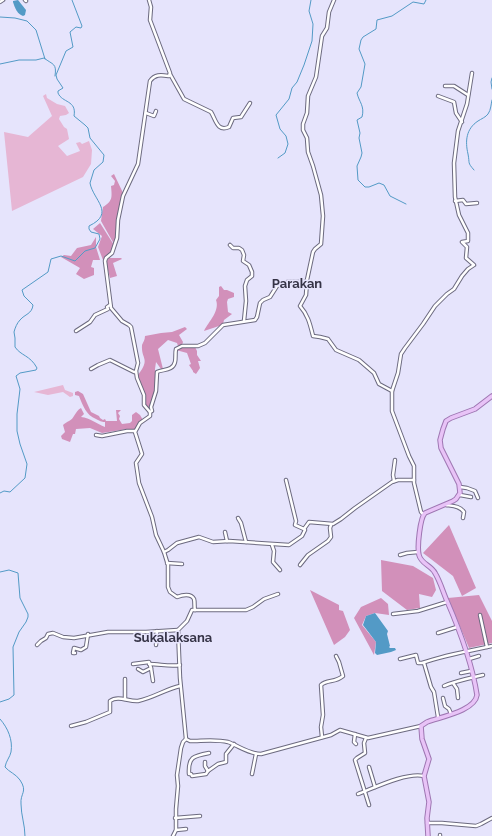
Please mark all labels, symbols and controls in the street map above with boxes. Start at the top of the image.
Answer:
district label: Parakan [272,276,322,291]
district label: Sukalaksana [134,630,213,645]

